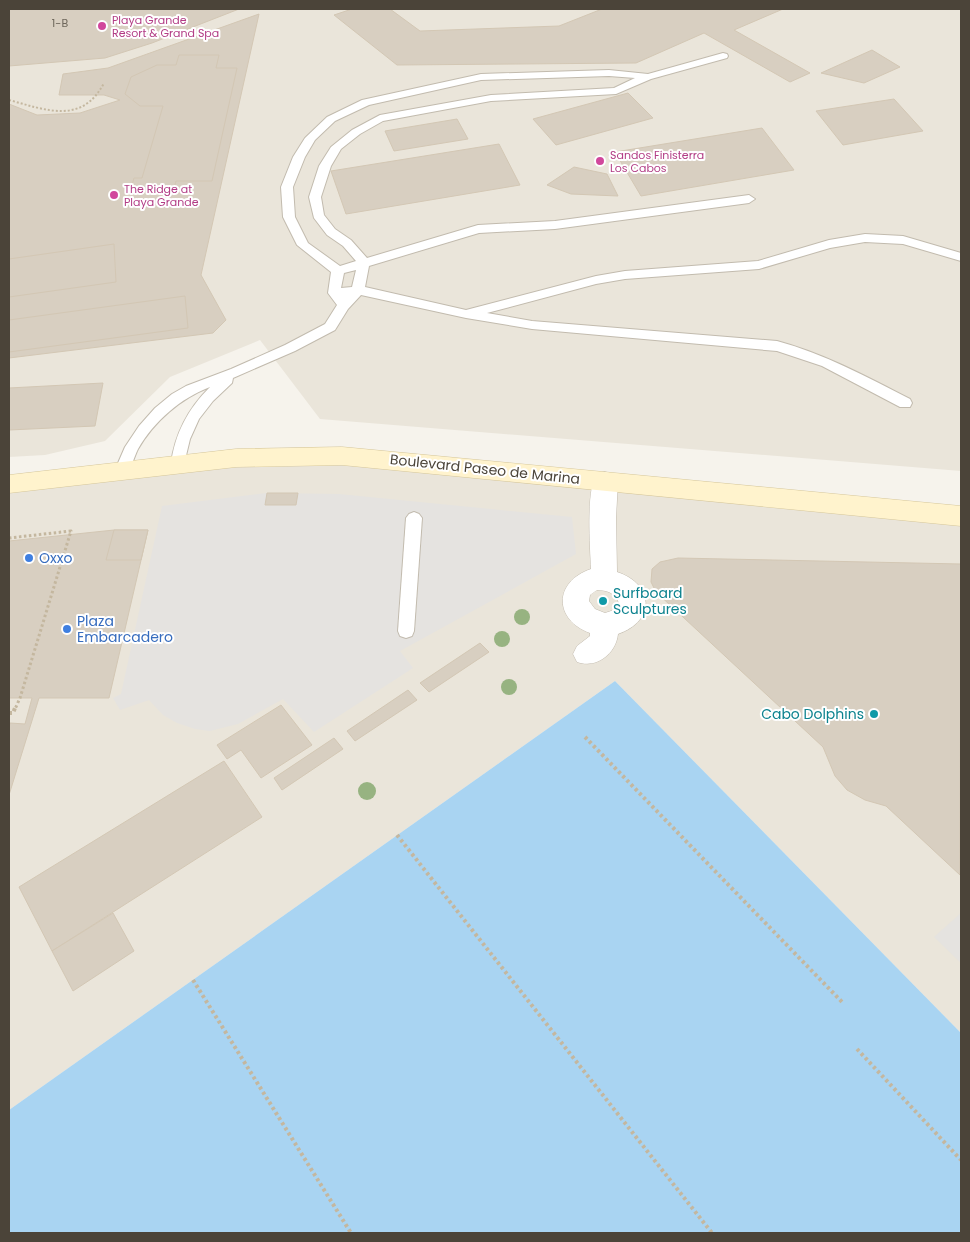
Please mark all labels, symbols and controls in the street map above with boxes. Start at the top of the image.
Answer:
place label: Playa Grande Resort & Grand Spa [112,12,219,41]
house number: 1-B [52,15,68,31]
marker: Playa Grande Resort & Grand Spa [96,20,108,32]
place label: Sandos Finisterra Los Cabos [610,147,704,176]
marker: Sandos Finisterra Los Cabos [594,155,606,167]
place label: The Ridge at Playa Grande [124,181,199,210]
marker: The Ridge at Playa Grande [108,189,120,201]
street label: Boulevard Paseo de Marina [389,449,581,489]
place label: Oxxo [39,548,72,568]
marker: Oxxo [23,552,35,564]
place label: Surfboard Sculptures [613,583,687,619]
marker: Surfboard Sculptures [597,595,609,607]
place label: Plaza Embarcadero [77,611,173,647]
marker: Plaza Embarcadero [61,623,73,635]
place label: Cabo Dolphins [761,704,864,724]
marker: Cabo Dolphins [868,708,880,720]

